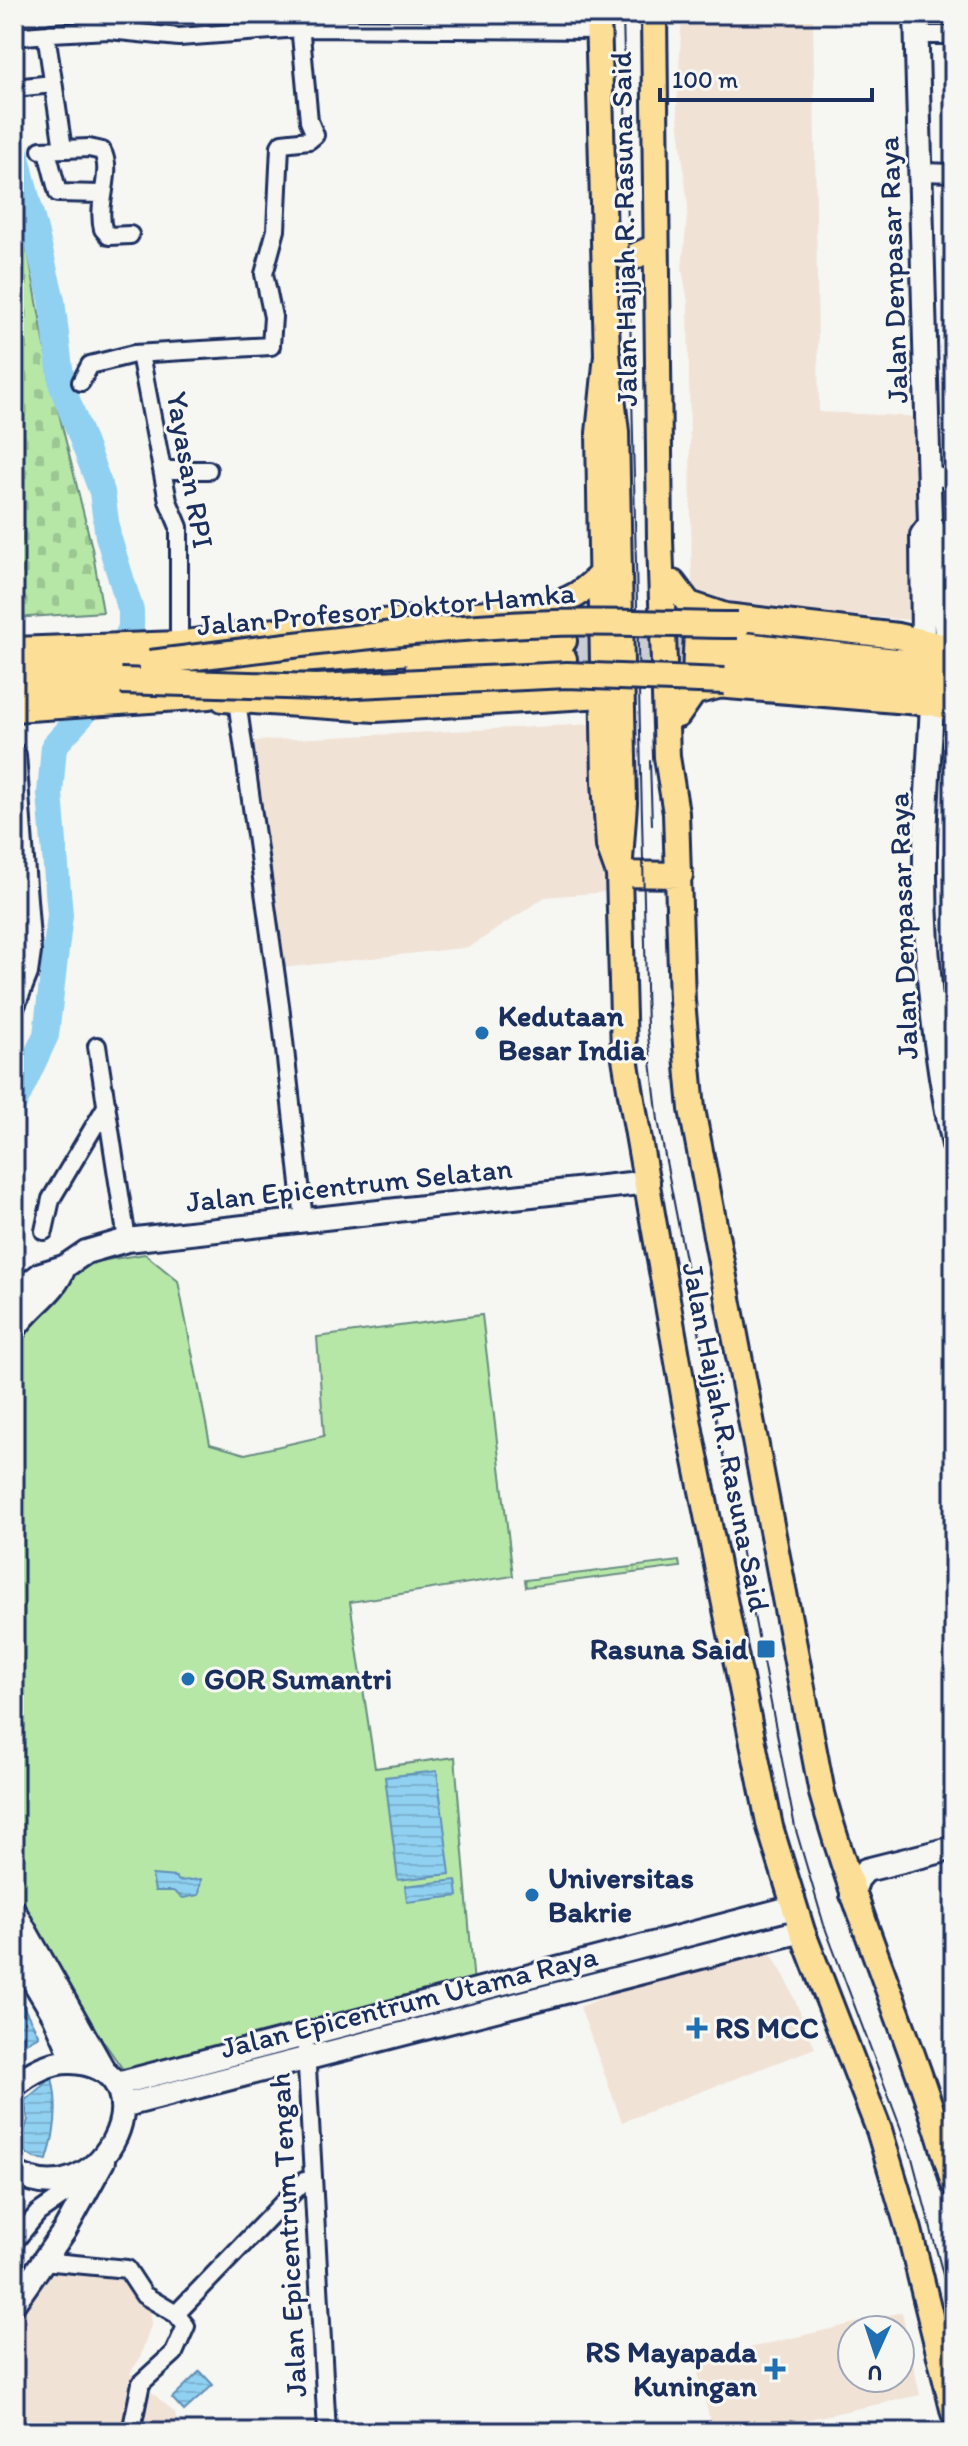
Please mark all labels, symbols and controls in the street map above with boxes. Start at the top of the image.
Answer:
street label: Jalan Hajjah R. Rasuna Said [602,51,645,407]
scale bar [660,52,872,102]
text: 100 m [672,65,738,94]
street label: Jalan Denpasar Raya [869,135,916,404]
street label: Yayasan RPI [159,389,222,551]
street label: Jalan Profesor Doktor Hamka [195,573,577,643]
street label: Jalan Denpasar Raya [879,791,926,1060]
place label: Kedutaan Besar India [498,997,646,1068]
marker: Kedutaan Besar India [473,1024,491,1042]
street label: Jalan Epicentrum Selatan [184,1149,514,1220]
street label: Jalan Hajjah R. Rasuna Said [674,1259,779,1615]
place label: Rasuna Said [590,1630,749,1667]
marker: Rasuna Said [755,1638,777,1660]
place label: GOR Sumantri [204,1660,392,1697]
marker: GOR Sumantri [179,1670,197,1688]
place label: Universitas Bakrie [548,1859,694,1930]
marker: Universitas Bakrie [523,1886,541,1904]
street label: Jalan Epicentrum Utama Raya [216,1937,602,2066]
place label: RS MCC [715,2009,819,2046]
marker: RS MCC [686,2017,708,2039]
street label: Jalan Epicentrum Tengah [261,2072,314,2398]
north arrow [836,2314,916,2394]
place label: RS Mayapada Kuningan [585,2333,757,2404]
marker: RS Mayapada Kuningan [764,2358,786,2380]
text: U [867,2360,883,2387]

